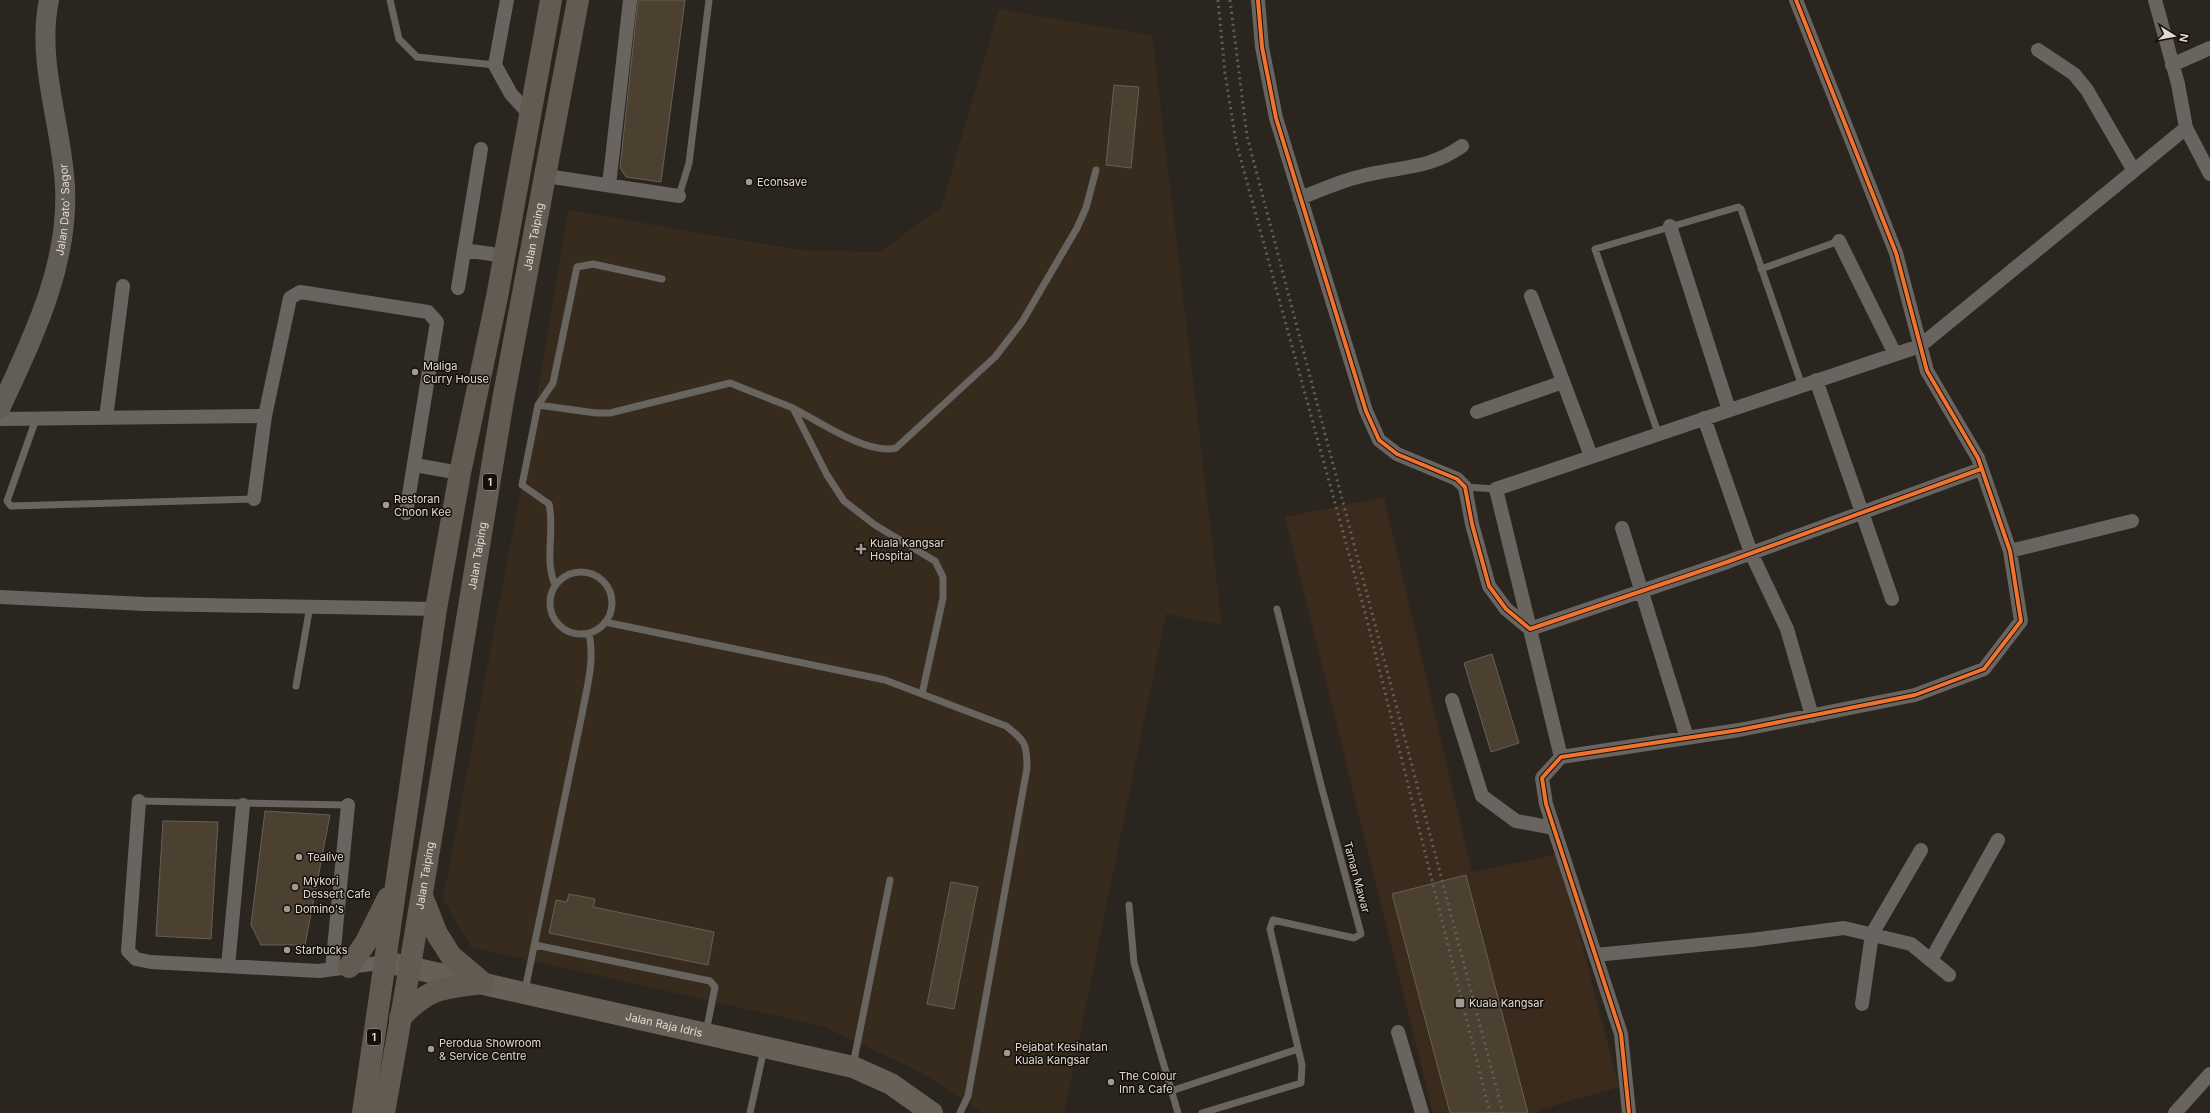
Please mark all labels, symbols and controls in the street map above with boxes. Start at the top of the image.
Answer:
north arrow [2154,16,2194,56]
text: N [2176,32,2191,43]
street label: Jalan Dato' Sagor [52,163,72,257]
place label: Econsave [757,175,807,189]
marker: Econsave [744,177,754,187]
street label: Jalan Taiping [520,202,547,272]
place label: Maliga Curry House [423,359,489,386]
marker: Maliga Curry House [410,367,420,377]
road number: 1 [483,474,497,490]
place label: Restoran Choon Kee [394,492,451,519]
marker: Restoran Choon Kee [381,500,391,510]
street label: Jalan Taiping [465,521,490,591]
place label: Kuala Kangsar Hospital [870,536,945,563]
marker: Kuala Kangsar Hospital [855,543,867,555]
street label: Jalan Taiping [412,840,437,911]
street label: Taman Mawar [1341,840,1373,914]
place label: Tealive [307,850,344,864]
marker: Tealive [294,852,304,862]
place label: Mykori Dessert Cafe [303,874,371,901]
marker: Mykori Dessert Cafe [290,882,300,892]
place label: Domino's [295,902,344,916]
marker: Domino's [282,904,292,914]
place label: Starbucks [295,943,348,957]
marker: Starbucks [282,945,292,955]
place label: Kuala Kangsar [1469,996,1544,1010]
marker: Kuala Kangsar [1454,997,1466,1009]
street label: Jalan Raja Idris [624,1009,704,1040]
road number: 1 [367,1029,381,1045]
place label: Perodua Showroom & Service Centre [439,1036,541,1063]
place label: Pejabat Kesihatan Kuala Kangsar [1015,1040,1108,1067]
marker: Perodua Showroom & Service Centre [426,1044,436,1054]
marker: Pejabat Kesihatan Kuala Kangsar [1002,1048,1012,1058]
place label: The Colour Inn & Cafe [1119,1069,1177,1096]
marker: The Colour Inn & Cafe [1106,1077,1116,1087]

